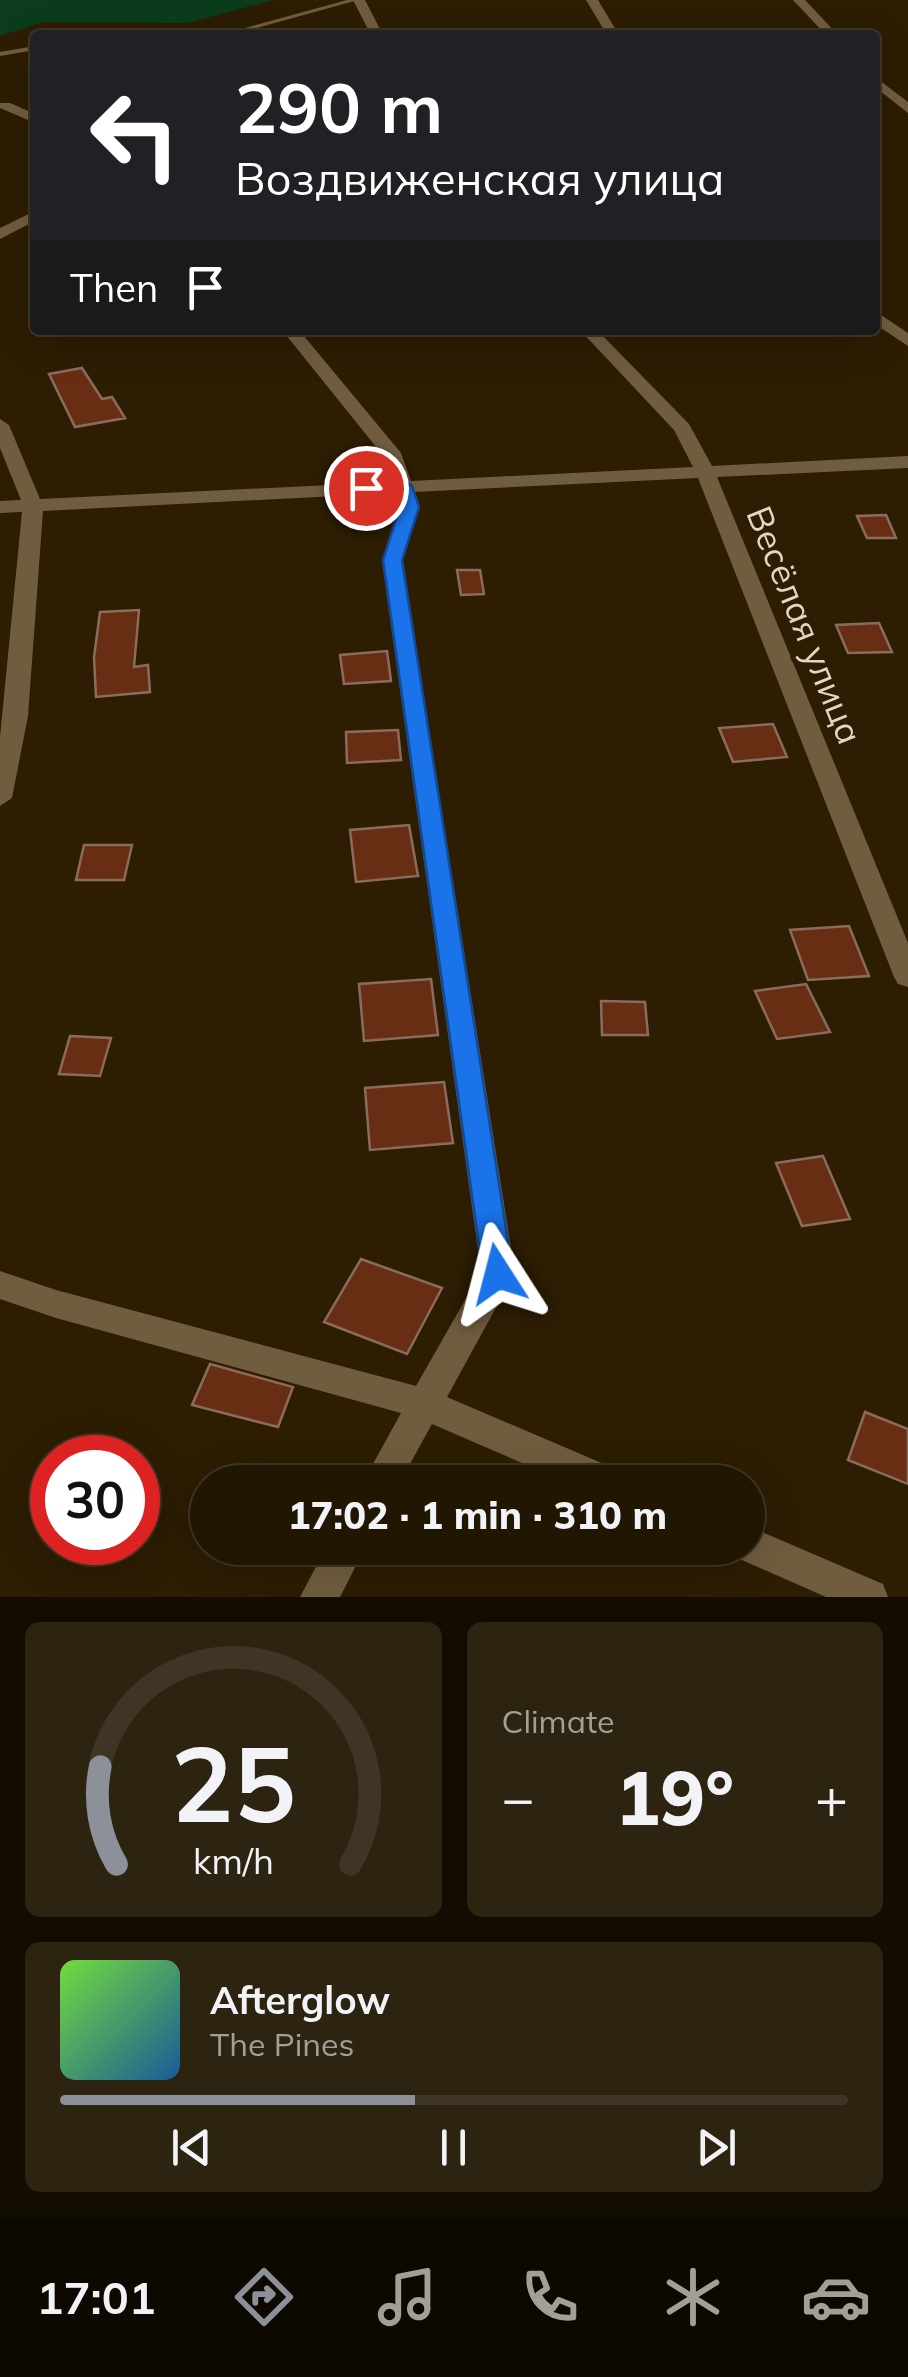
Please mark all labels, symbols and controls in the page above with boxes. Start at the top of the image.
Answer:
text: 290 m [235,63,443,151]
icon: left [70,70,200,200]
text: Воздвиженская улица [235,150,724,206]
icon: arrive [178,260,233,315]
text: Then [70,264,158,312]
pin [324,446,409,531]
icon: arrive [339,461,394,516]
street label: Весёлая улица [737,500,873,750]
position arrow [446,1222,550,1326]
speed limit sign: 30 [30,1435,160,1565]
text: 17:02 · 1 min · 310 m [288,1491,667,1539]
text: Climate [502,1701,614,1741]
text: 25 [171,1717,296,1848]
text: 19° [615,1750,734,1844]
text: − [502,1763,535,1832]
text: + [815,1763,848,1832]
text: km/h [193,1838,274,1883]
text: Afterglow [210,1976,390,2024]
text: The Pines [210,2024,354,2064]
icon: previous [164,2120,219,2175]
icon: pause [426,2120,481,2175]
icon: next [689,2120,744,2175]
icon: directions [229,2262,299,2332]
icon: music [372,2262,442,2332]
icon: phone [515,2262,585,2332]
icon: climate [658,2262,728,2332]
icon: car [801,2262,871,2332]
text: 17:01 [37,2269,156,2325]

